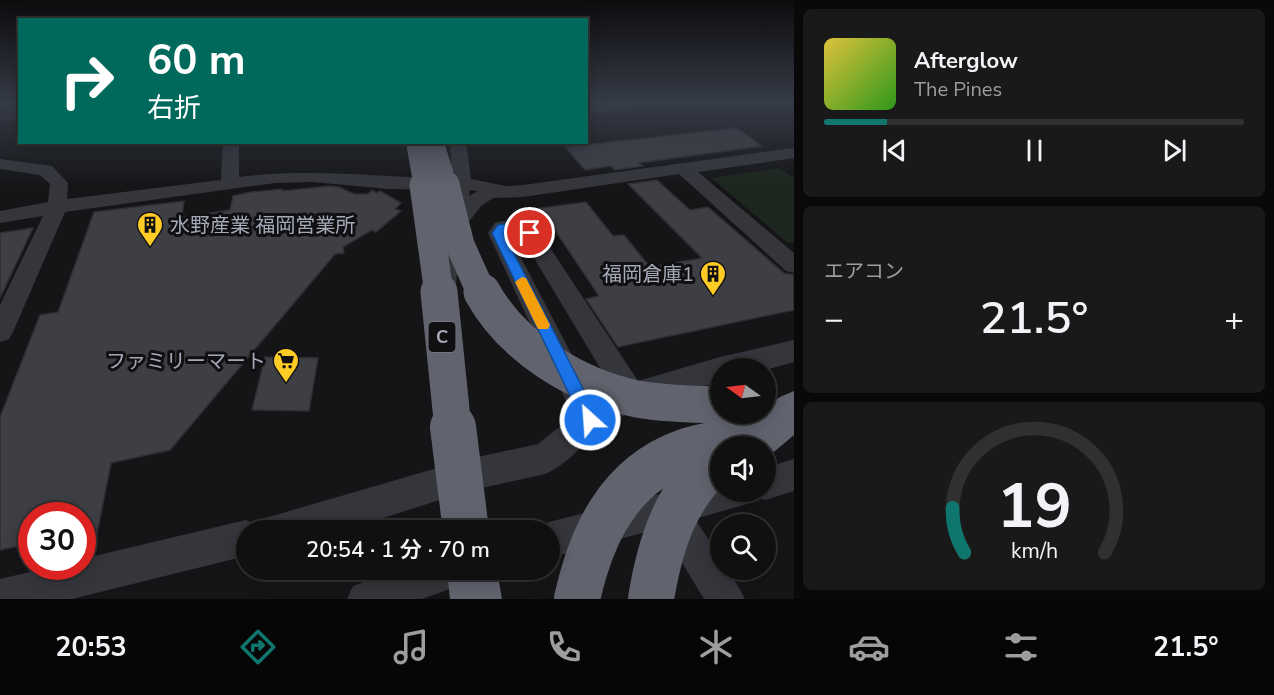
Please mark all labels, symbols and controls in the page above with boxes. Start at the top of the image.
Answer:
text: 60 m [147,32,246,89]
icon: right [48,42,126,120]
text: Afterglow [914,46,1018,76]
text: The Pines [914,76,1002,103]
text: 右折 [147,90,201,127]
icon: previous [878,134,911,167]
icon: pause [1018,134,1051,167]
icon: next [1158,134,1191,167]
pin [504,207,555,258]
building icon: 水野産業 福岡営業所 [135,210,165,248]
place label: 水野産業 福岡営業所 [170,212,355,239]
icon: arrive [513,216,546,249]
text: エアコン [824,258,904,285]
building icon: 福岡倉庫1 [698,259,728,297]
place label: 福岡倉庫1 [602,261,694,288]
text: 21.5° [980,288,1088,349]
text: − [824,297,844,342]
text: + [1224,297,1244,342]
road number: C [428,322,456,352]
supermarket icon: ファミリーマート [271,346,301,384]
place label: ファミリーマート [106,348,266,375]
north arrow [710,358,776,424]
map controls [710,358,776,580]
position arrow [558,388,622,452]
button: sound [710,436,776,502]
text: 19 [997,464,1071,549]
speed limit sign: 30 [18,502,96,580]
button: search [710,514,776,580]
text: 20:54 · 1 分 · 70 m [306,535,490,565]
text: km/h [1010,537,1058,567]
icon: directions [237,626,279,668]
icon: music [390,626,432,668]
icon: phone [543,626,585,668]
icon: climate [695,626,737,668]
icon: car [848,626,890,668]
icon: filters [1000,626,1042,668]
text: 20:53 [55,629,127,666]
text: 21.5° [1153,629,1219,666]

